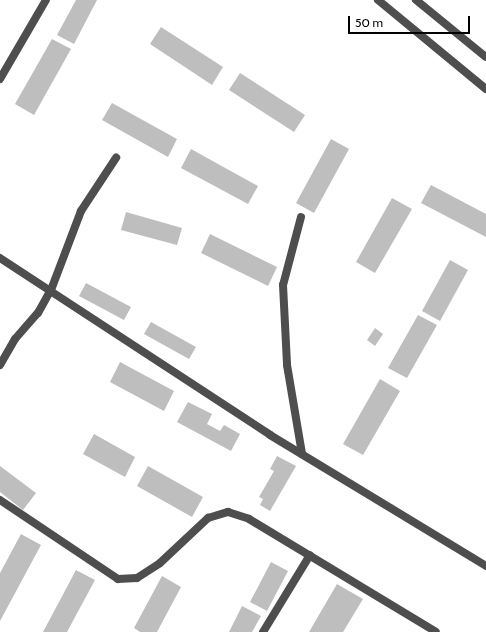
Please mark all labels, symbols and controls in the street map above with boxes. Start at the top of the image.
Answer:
scale bar [350,8,472,34]
text: 50 m [355,15,383,30]

